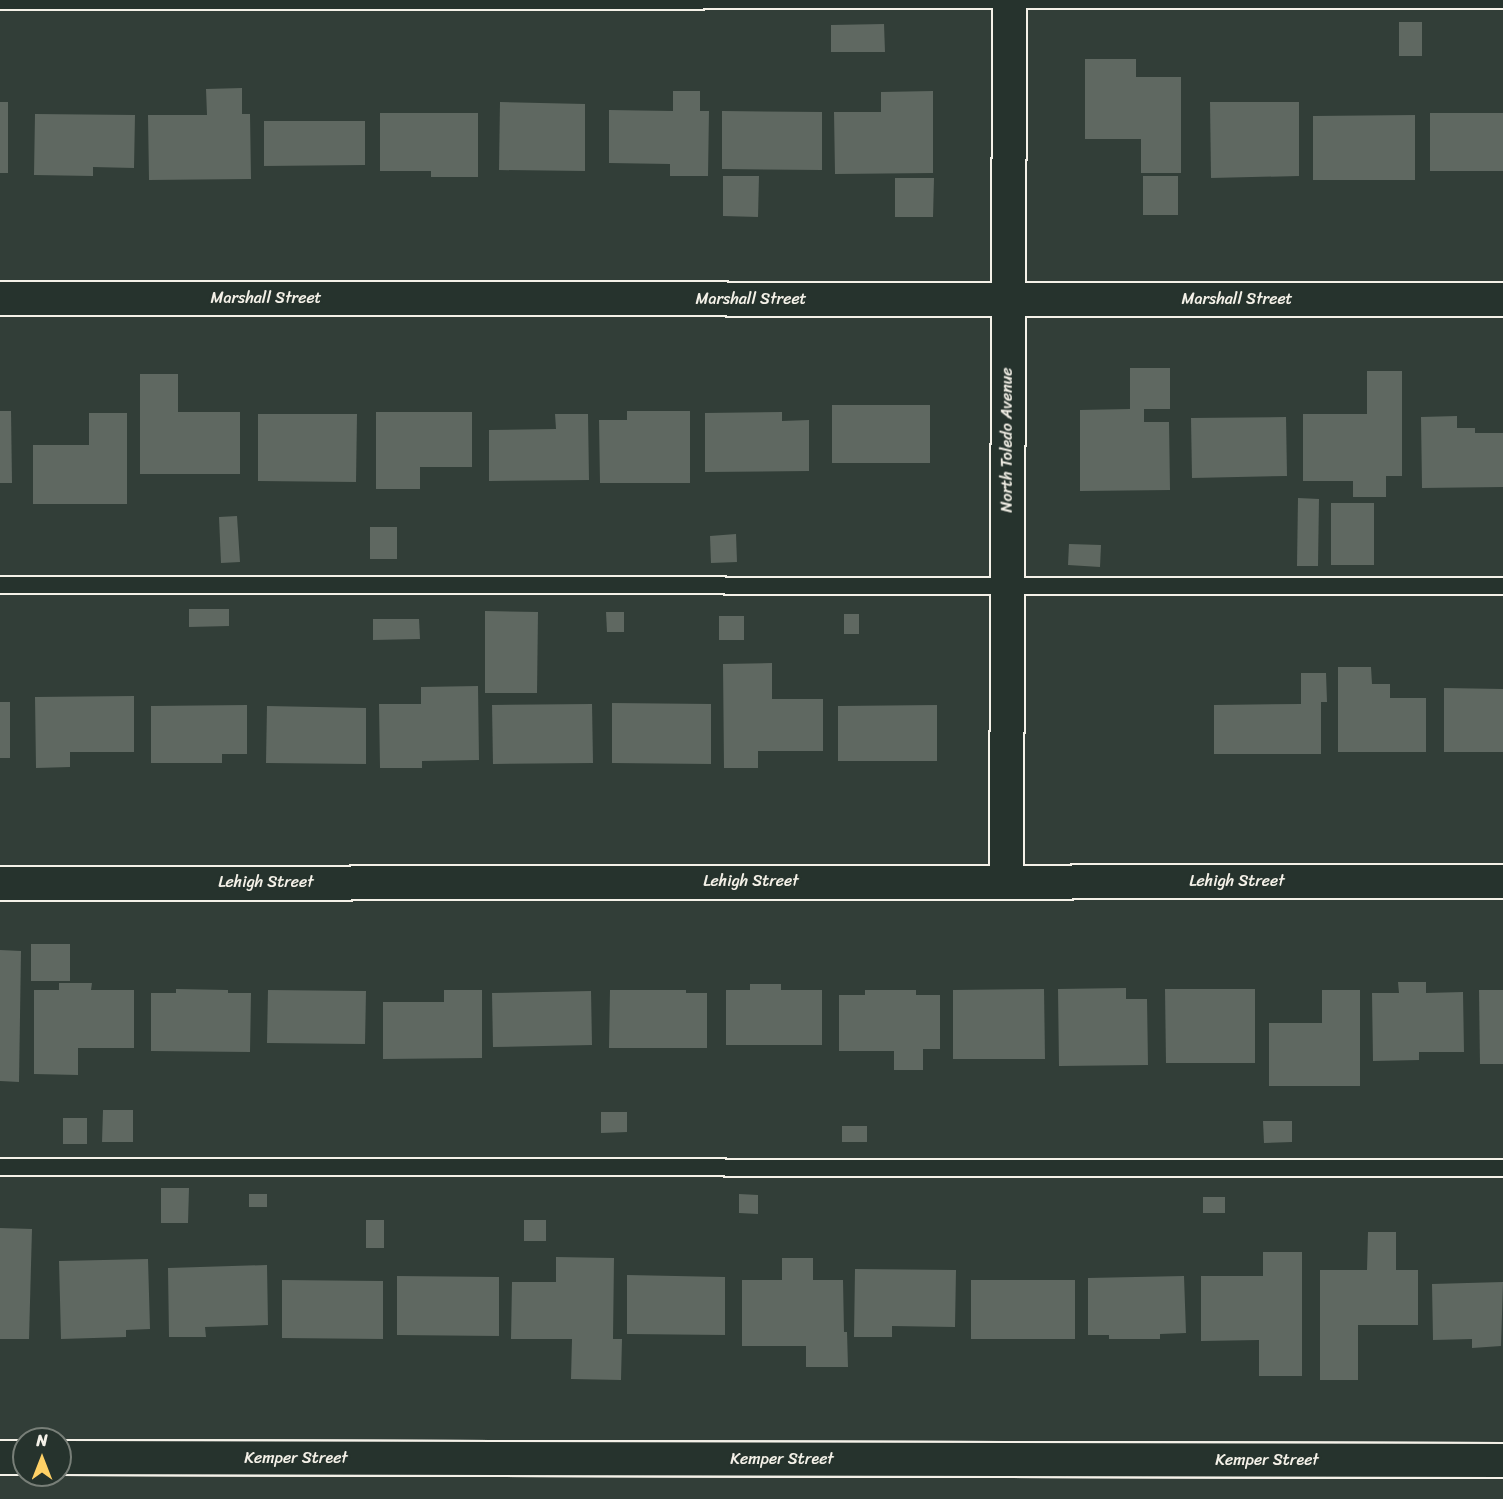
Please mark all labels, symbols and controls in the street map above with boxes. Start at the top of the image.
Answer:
street label: Marshall Street [210,288,322,308]
street label: Marshall Street [695,289,807,309]
street label: Marshall Street [1181,289,1293,309]
street label: North Toledo Avenue [997,367,1017,513]
street label: Lehigh Street [703,871,799,891]
street label: Lehigh Street [1189,871,1285,891]
street label: Lehigh Street [218,872,314,892]
text: N [36,1426,48,1455]
north arrow [12,1427,72,1487]
street label: Kemper Street [244,1448,348,1468]
street label: Kemper Street [730,1449,834,1469]
street label: Kemper Street [1215,1450,1319,1470]

